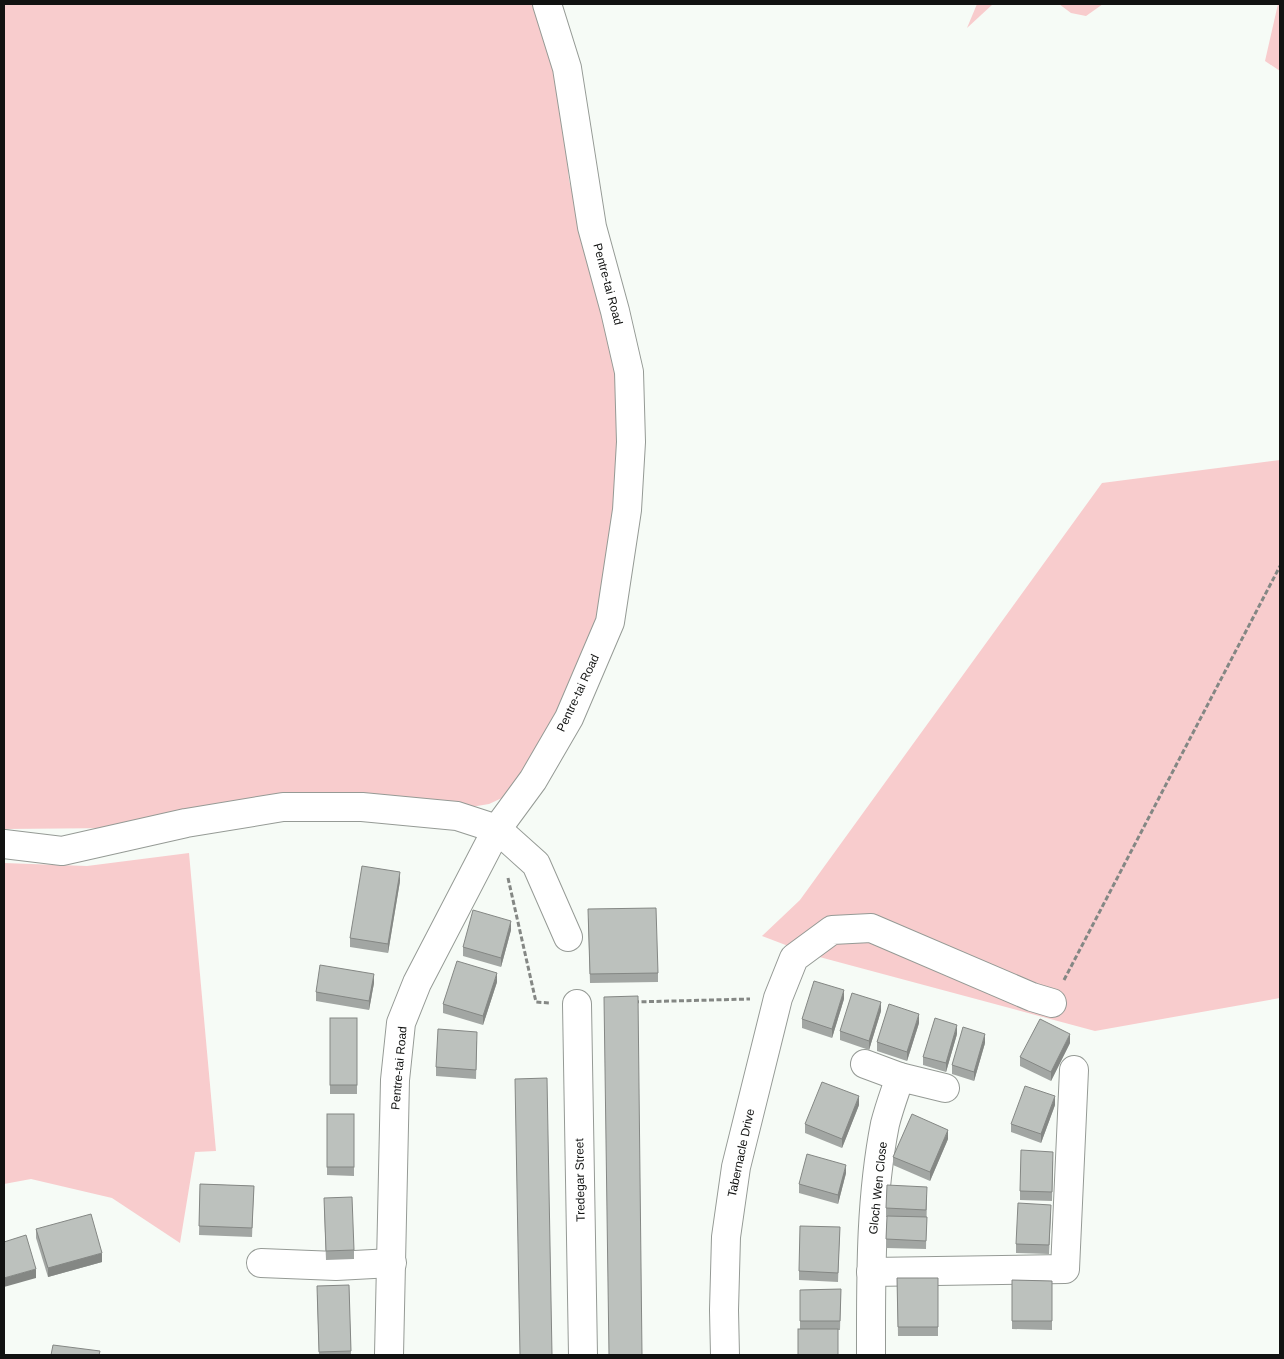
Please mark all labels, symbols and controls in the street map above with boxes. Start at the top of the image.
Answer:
street label: Pentre-tai Road [590,242,626,326]
street label: Pentre-tai Road [554,652,602,734]
street label: Pentre-tai Road [388,1026,410,1110]
street label: Tabernacle Drive [725,1107,757,1198]
street label: Tredegar Street [572,1137,588,1222]
street label: Gloch Wen Close [866,1141,890,1235]

